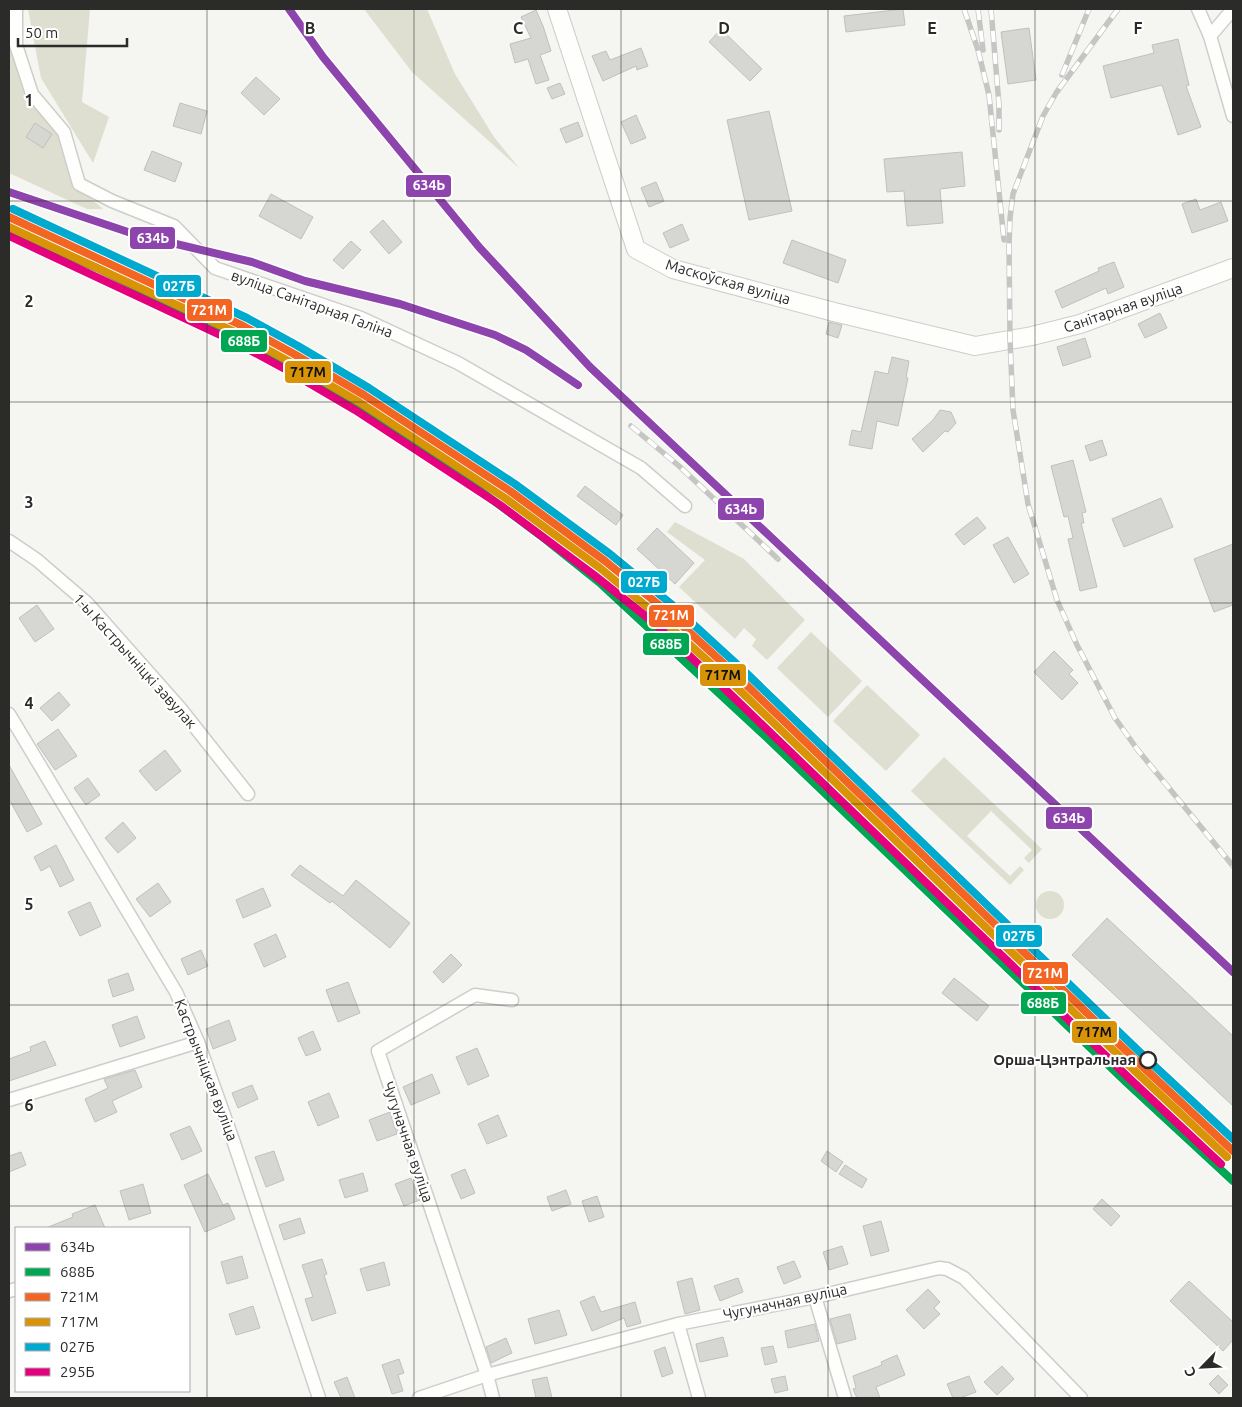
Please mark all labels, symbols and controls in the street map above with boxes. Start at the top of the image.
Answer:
scale bar [18,15,126,47]
text: B [305,19,315,37]
text: C [513,19,523,37]
text: D [718,19,730,37]
text: E [927,19,937,37]
text: F [1134,19,1143,37]
text: 50 m [25,24,58,41]
text: 1 [24,91,34,109]
line badge: 634Ь [405,174,452,198]
text: 634Ь [413,177,445,193]
line badge: 634Ь [129,226,176,250]
text: 634Ь [137,230,169,246]
street label: Маскоўская вуліца [664,256,793,307]
street label: вуліца Санітарная Галіна [229,266,395,341]
line badge: 027Б [155,274,202,298]
text: 027Б [163,278,195,294]
street label: Санітарная вуліца [1061,279,1184,336]
text: 2 [24,292,34,310]
line badge: 721М [186,298,233,322]
text: 721М [191,302,227,318]
line badge: 688Б [220,329,268,353]
text: 688Б [228,333,260,349]
line badge: 717М [284,360,332,384]
text: 717М [290,364,326,380]
text: 3 [24,493,34,511]
line badge: 634Ь [717,497,765,521]
text: 634Ь [725,501,757,517]
line badge: 027Б [620,570,668,594]
text: 027Б [628,574,660,590]
street label: 1-ы Кастрычніцкі завулак [70,590,201,732]
line badge: 721М [648,604,695,628]
text: 721М [653,607,689,623]
line badge: 688Б [642,632,690,656]
text: 688Б [650,636,682,652]
line badge: 717М [699,663,747,687]
text: 717М [705,667,741,683]
text: 4 [24,694,34,712]
line badge: 634Ь [1045,806,1093,830]
text: 634Ь [1053,810,1085,826]
text: 5 [24,895,34,913]
line badge: 027Б [995,924,1043,948]
text: 027Б [1003,928,1035,944]
line badge: 721М [1022,961,1069,985]
text: 721М [1027,965,1063,981]
line badge: 688Б [1020,991,1067,1015]
text: 688Б [1027,995,1059,1011]
street label: Кастрычніцкая вуліца [172,996,241,1143]
line badge: 717М [1071,1020,1118,1044]
text: 717М [1076,1024,1112,1040]
place label: Орша-Цэнтральная [993,1051,1136,1068]
marker: Орша-Цэнтральная [1139,1051,1157,1069]
street label: Чугуначная вуліца [380,1079,437,1204]
text: 6 [24,1096,34,1114]
legend [15,1227,190,1392]
text: 634Ь [60,1238,94,1255]
text: 688Б [60,1263,95,1280]
street label: Чугуначная вуліца [721,1280,849,1323]
text: 721М [60,1288,98,1305]
text: 717М [60,1313,98,1330]
text: 027Б [60,1338,95,1355]
north arrow [1177,1342,1227,1392]
text: 295Б [60,1363,95,1380]
text: С [1181,1365,1199,1380]

